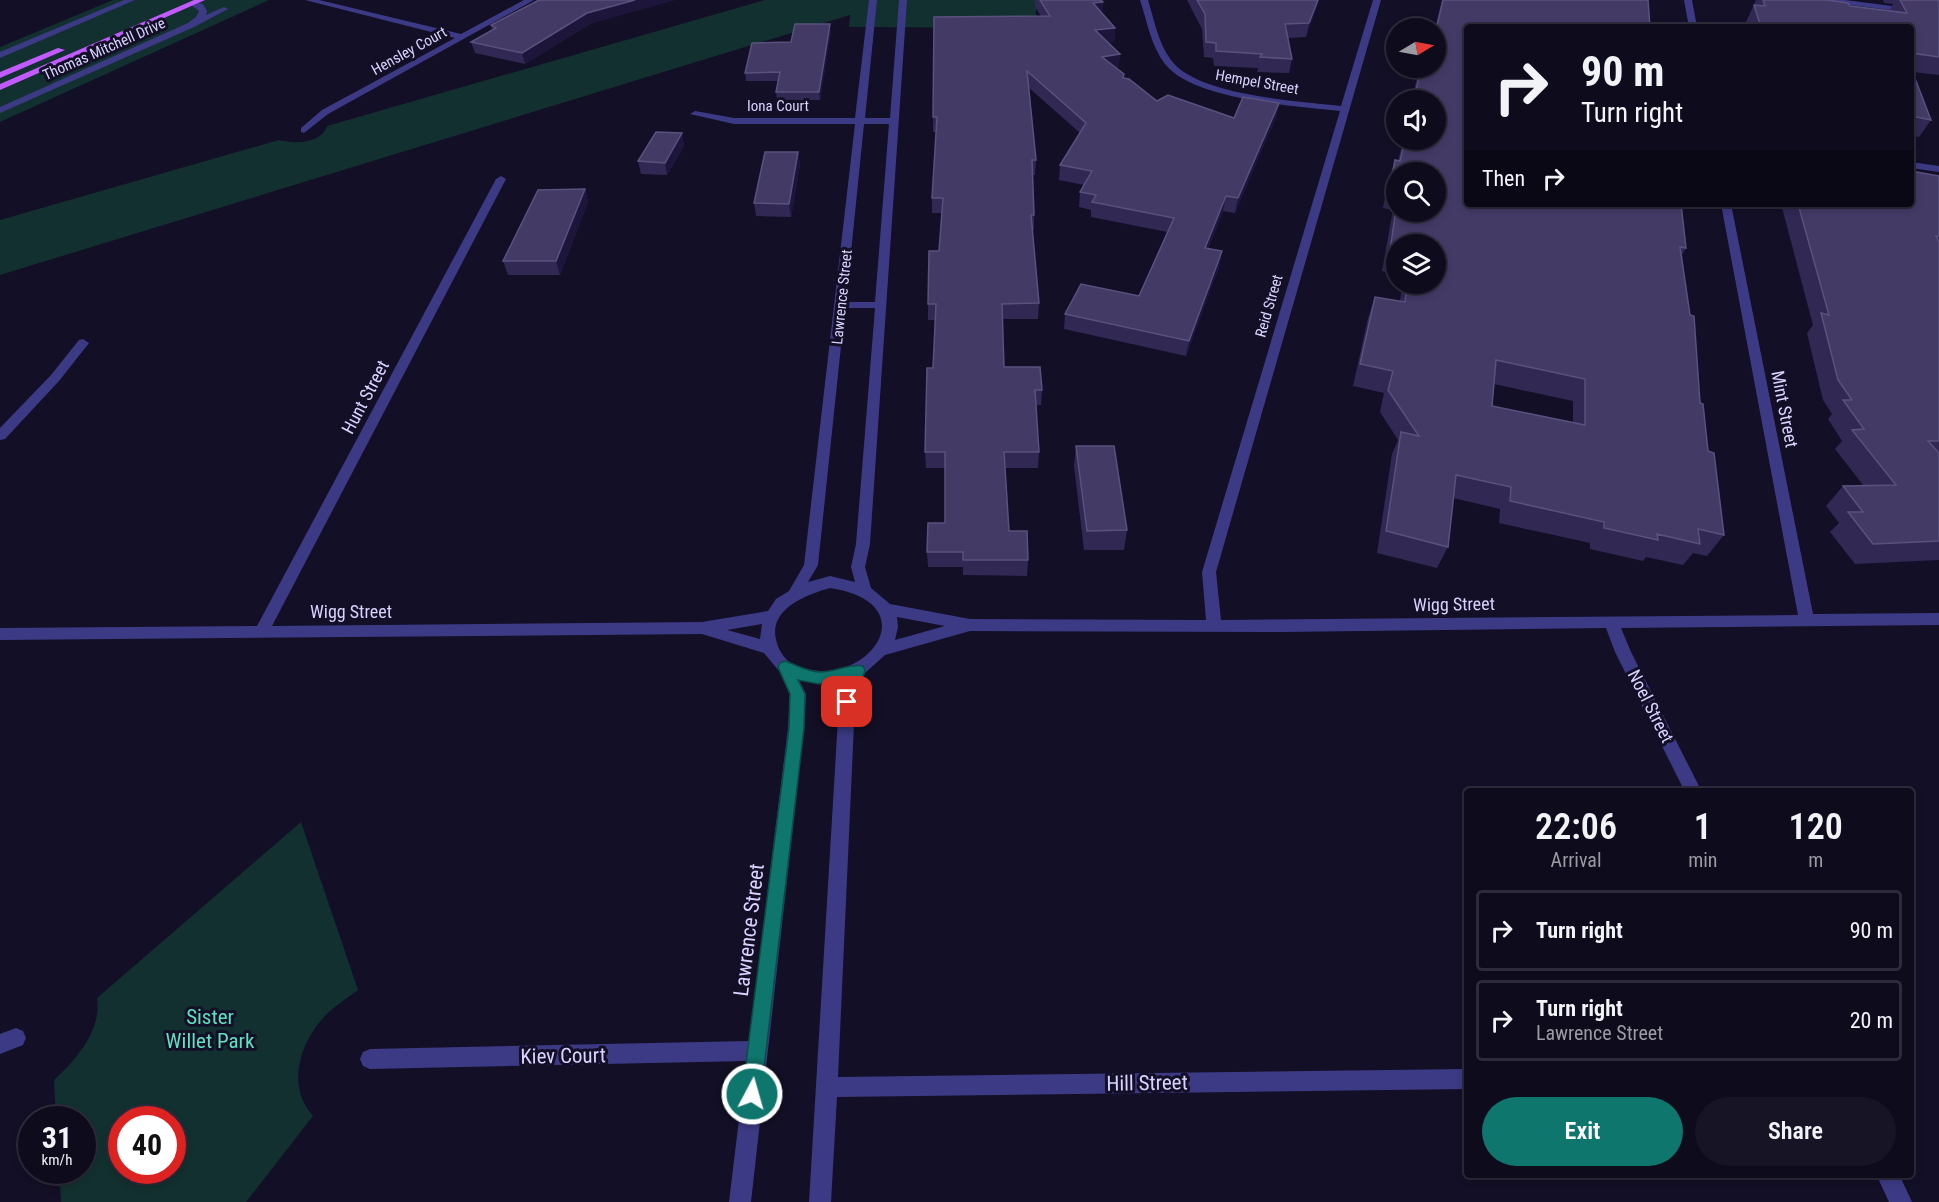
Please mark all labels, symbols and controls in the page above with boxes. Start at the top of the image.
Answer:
street label: Thomas Mitchell Drive [40,14,168,84]
north arrow [1386,18,1446,78]
map controls [1386,18,1446,294]
street label: Hensley Court [368,23,450,79]
text: 90 m [1581,47,1664,96]
icon: right [1482,48,1560,126]
street label: Hempel Street [1214,66,1300,98]
button: sound [1386,90,1446,150]
street label: Iona Court [747,97,809,115]
text: Turn right [1581,97,1683,129]
button: search [1386,162,1446,222]
icon: right [1537,162,1570,195]
text: Then [1482,166,1525,191]
button: layers [1386,234,1446,294]
street label: Lawrence Street [828,249,856,345]
street label: Reid Street [1251,273,1287,339]
street label: Hunt Street [337,357,393,437]
street label: Mint Street [1767,369,1803,449]
street label: Wigg Street [1413,593,1495,615]
street label: Wigg Street [310,601,392,622]
street label: Noel Street [1624,666,1678,746]
pin [821,676,872,727]
icon: arrive [830,685,863,718]
text: 22:06 [1535,806,1617,848]
text: 1 [1694,806,1712,848]
text: 120 [1789,806,1843,848]
text: Arrival [1551,848,1602,872]
text: min [1688,848,1717,872]
text: m [1808,848,1823,872]
street label: Lawrence Street [729,862,769,998]
icon: right [1485,914,1518,947]
text: Turn right [1536,918,1623,943]
text: 90 m [1850,918,1893,943]
text: Turn right [1536,996,1623,1021]
icon: right [1485,1004,1518,1037]
park label: Sister Willet Park [166,1005,255,1053]
text: 20 m [1850,1008,1893,1033]
text: Lawrence Street [1536,1021,1663,1045]
street label: Kiev Court [520,1043,606,1069]
position arrow [720,1062,784,1126]
street label: Hill Street [1106,1070,1188,1096]
button: Exit [1482,1097,1683,1166]
button: Share [1695,1097,1896,1166]
speed limit sign: 40 [108,1106,186,1184]
text: 31 [42,1120,72,1155]
text: km/h [42,1151,72,1169]

